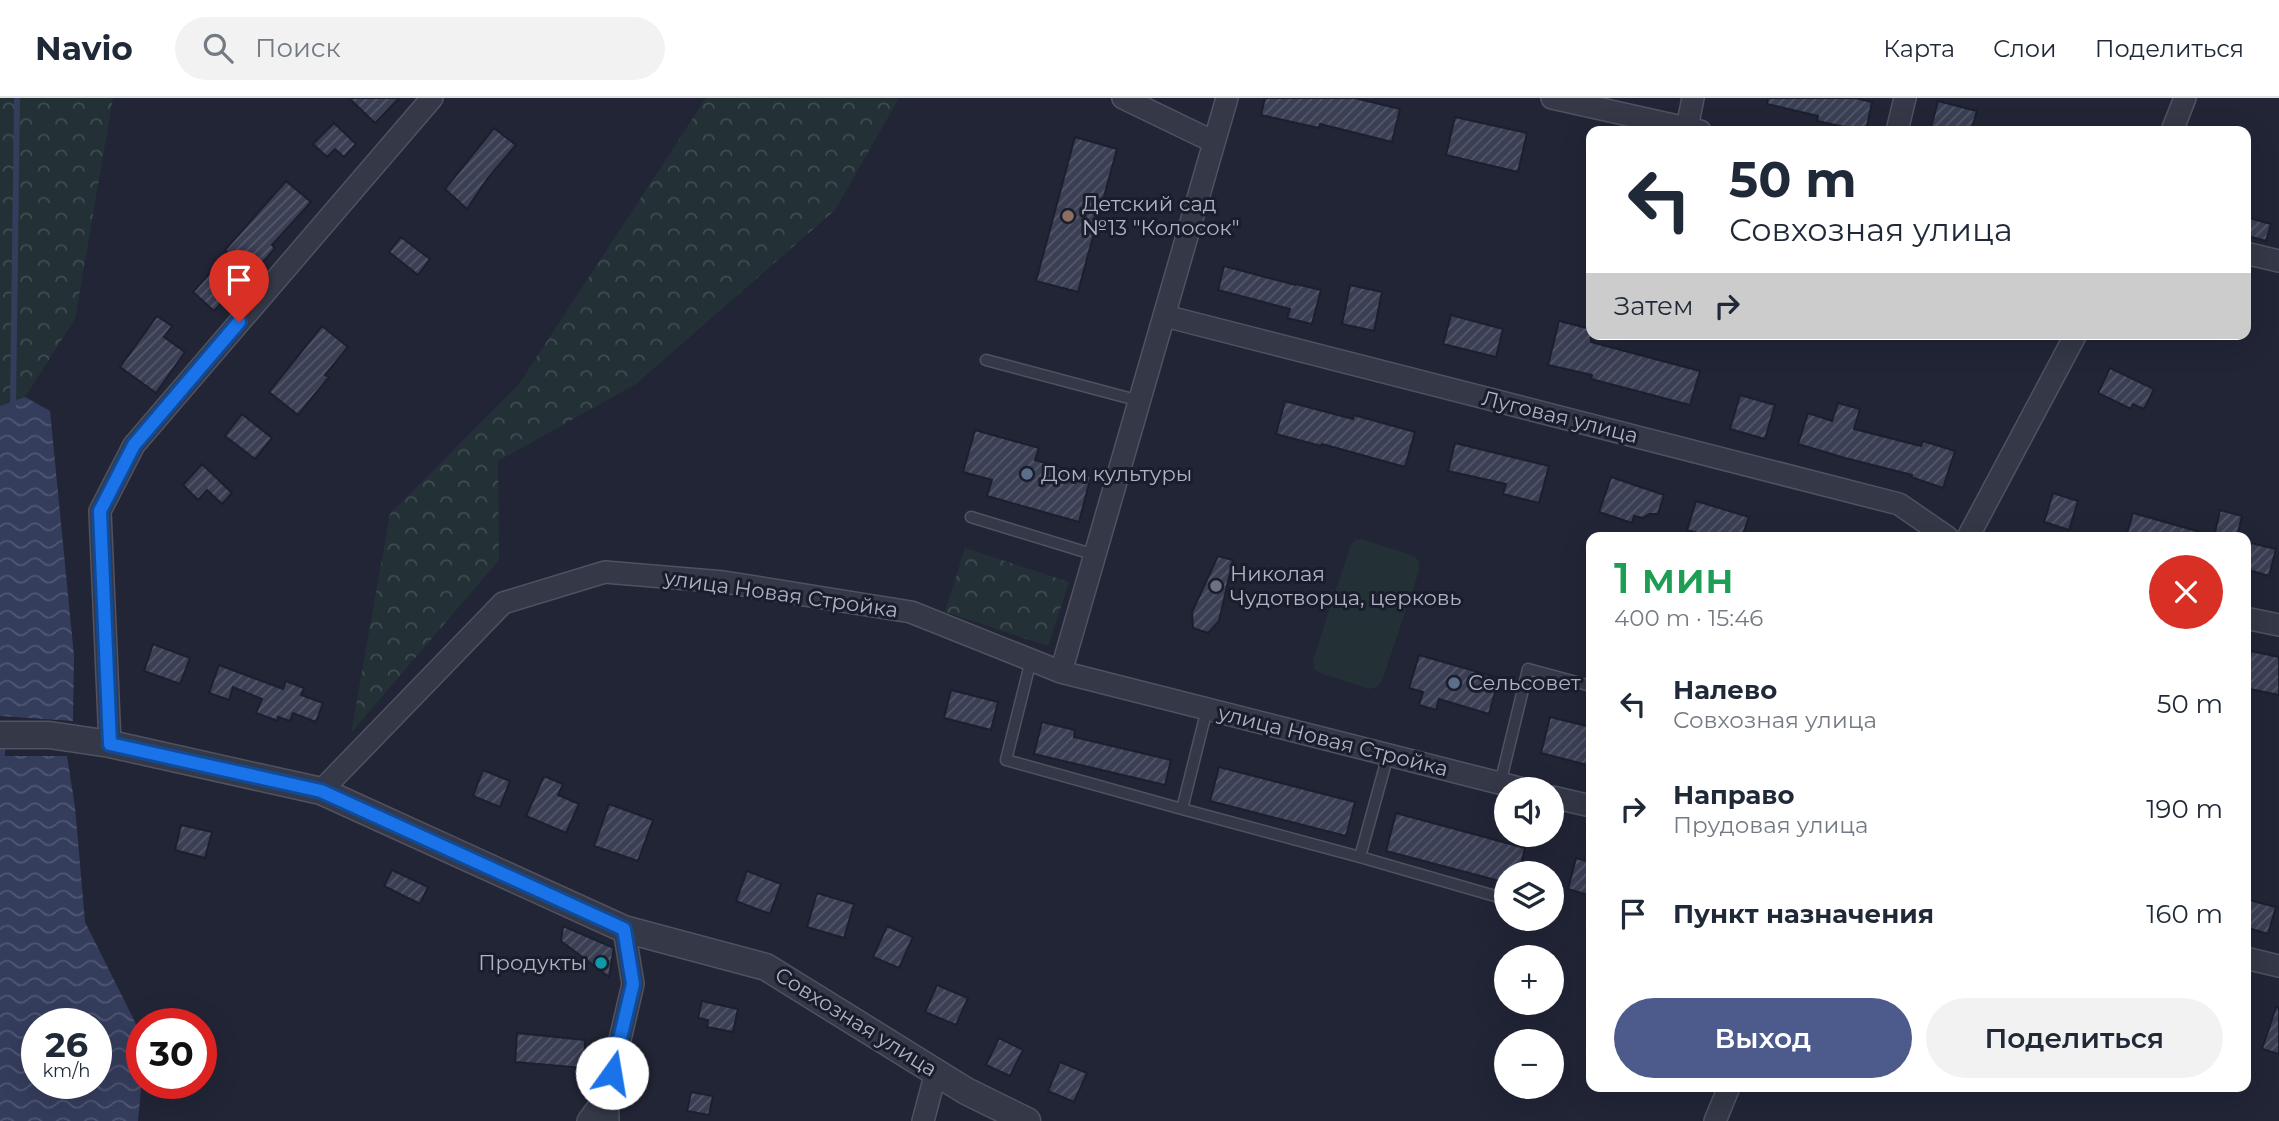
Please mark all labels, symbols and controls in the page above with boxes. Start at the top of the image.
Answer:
search box [175,17,665,80]
text: Navio [35,28,133,68]
icon: search [199,29,237,67]
text: Поиск [255,32,341,64]
text: Карта [1883,34,1955,63]
text: Слои [1993,34,2057,63]
text: Поделиться [2095,34,2244,63]
text: 50 m [1729,150,1857,209]
icon: left [1614,154,1705,245]
place label: Детский сад №13 "Колосок" [1082,191,1240,240]
marker: Детский сад №13 "Колосок" [1060,208,1076,224]
text: Совхозная улица [1729,210,2013,249]
pin [209,250,269,322]
icon: arrive [220,261,258,299]
icon: right [1708,287,1746,325]
text: Затем [1614,290,1694,322]
street label: Луговая улица [1480,385,1641,448]
place label: Дом культуры [1041,461,1192,486]
marker: Дом культуры [1019,466,1035,482]
text: 1 мин [1614,552,1734,604]
button: close [2149,555,2223,629]
place label: Николая Чудотворца, церковь [1230,561,1462,610]
street label: улица Новая Стройка [661,565,900,622]
marker: Николая Чудотворца, церковь [1208,578,1224,594]
text: 400 m · 15:46 [1614,604,1763,632]
place label: Сельсовет [1468,670,1581,695]
text: Налево [1673,674,1777,706]
marker: Сельсовет [1446,675,1462,691]
icon: left [1614,685,1652,723]
text: 50 m [2157,688,2223,720]
street label: улица Новая Стройка [1215,700,1451,781]
text: Совхозная улица [1673,706,1877,734]
map controls [1494,777,1564,1099]
button: sound [1494,777,1564,847]
text: Направо [1673,779,1794,811]
icon: right [1614,790,1652,828]
text: 190 m [2146,793,2223,825]
text: Прудовая улица [1673,811,1868,839]
button: layers [1494,861,1564,931]
icon: arrive [1614,895,1652,933]
text: Пункт назначения [1673,898,1934,930]
text: 160 m [2146,898,2223,930]
button: + [1494,945,1564,1015]
place label: Продукты [478,950,587,975]
marker: Продукты [593,955,609,971]
street label: Совхозная улица [771,962,942,1082]
button: Выход [1614,998,1912,1078]
button: Поделиться [1926,998,2223,1078]
speed limit sign: 30 [126,1008,217,1099]
text: 26 [45,1023,88,1066]
button: − [1494,1029,1564,1099]
position arrow [575,1036,649,1110]
text: km/h [42,1060,91,1082]

